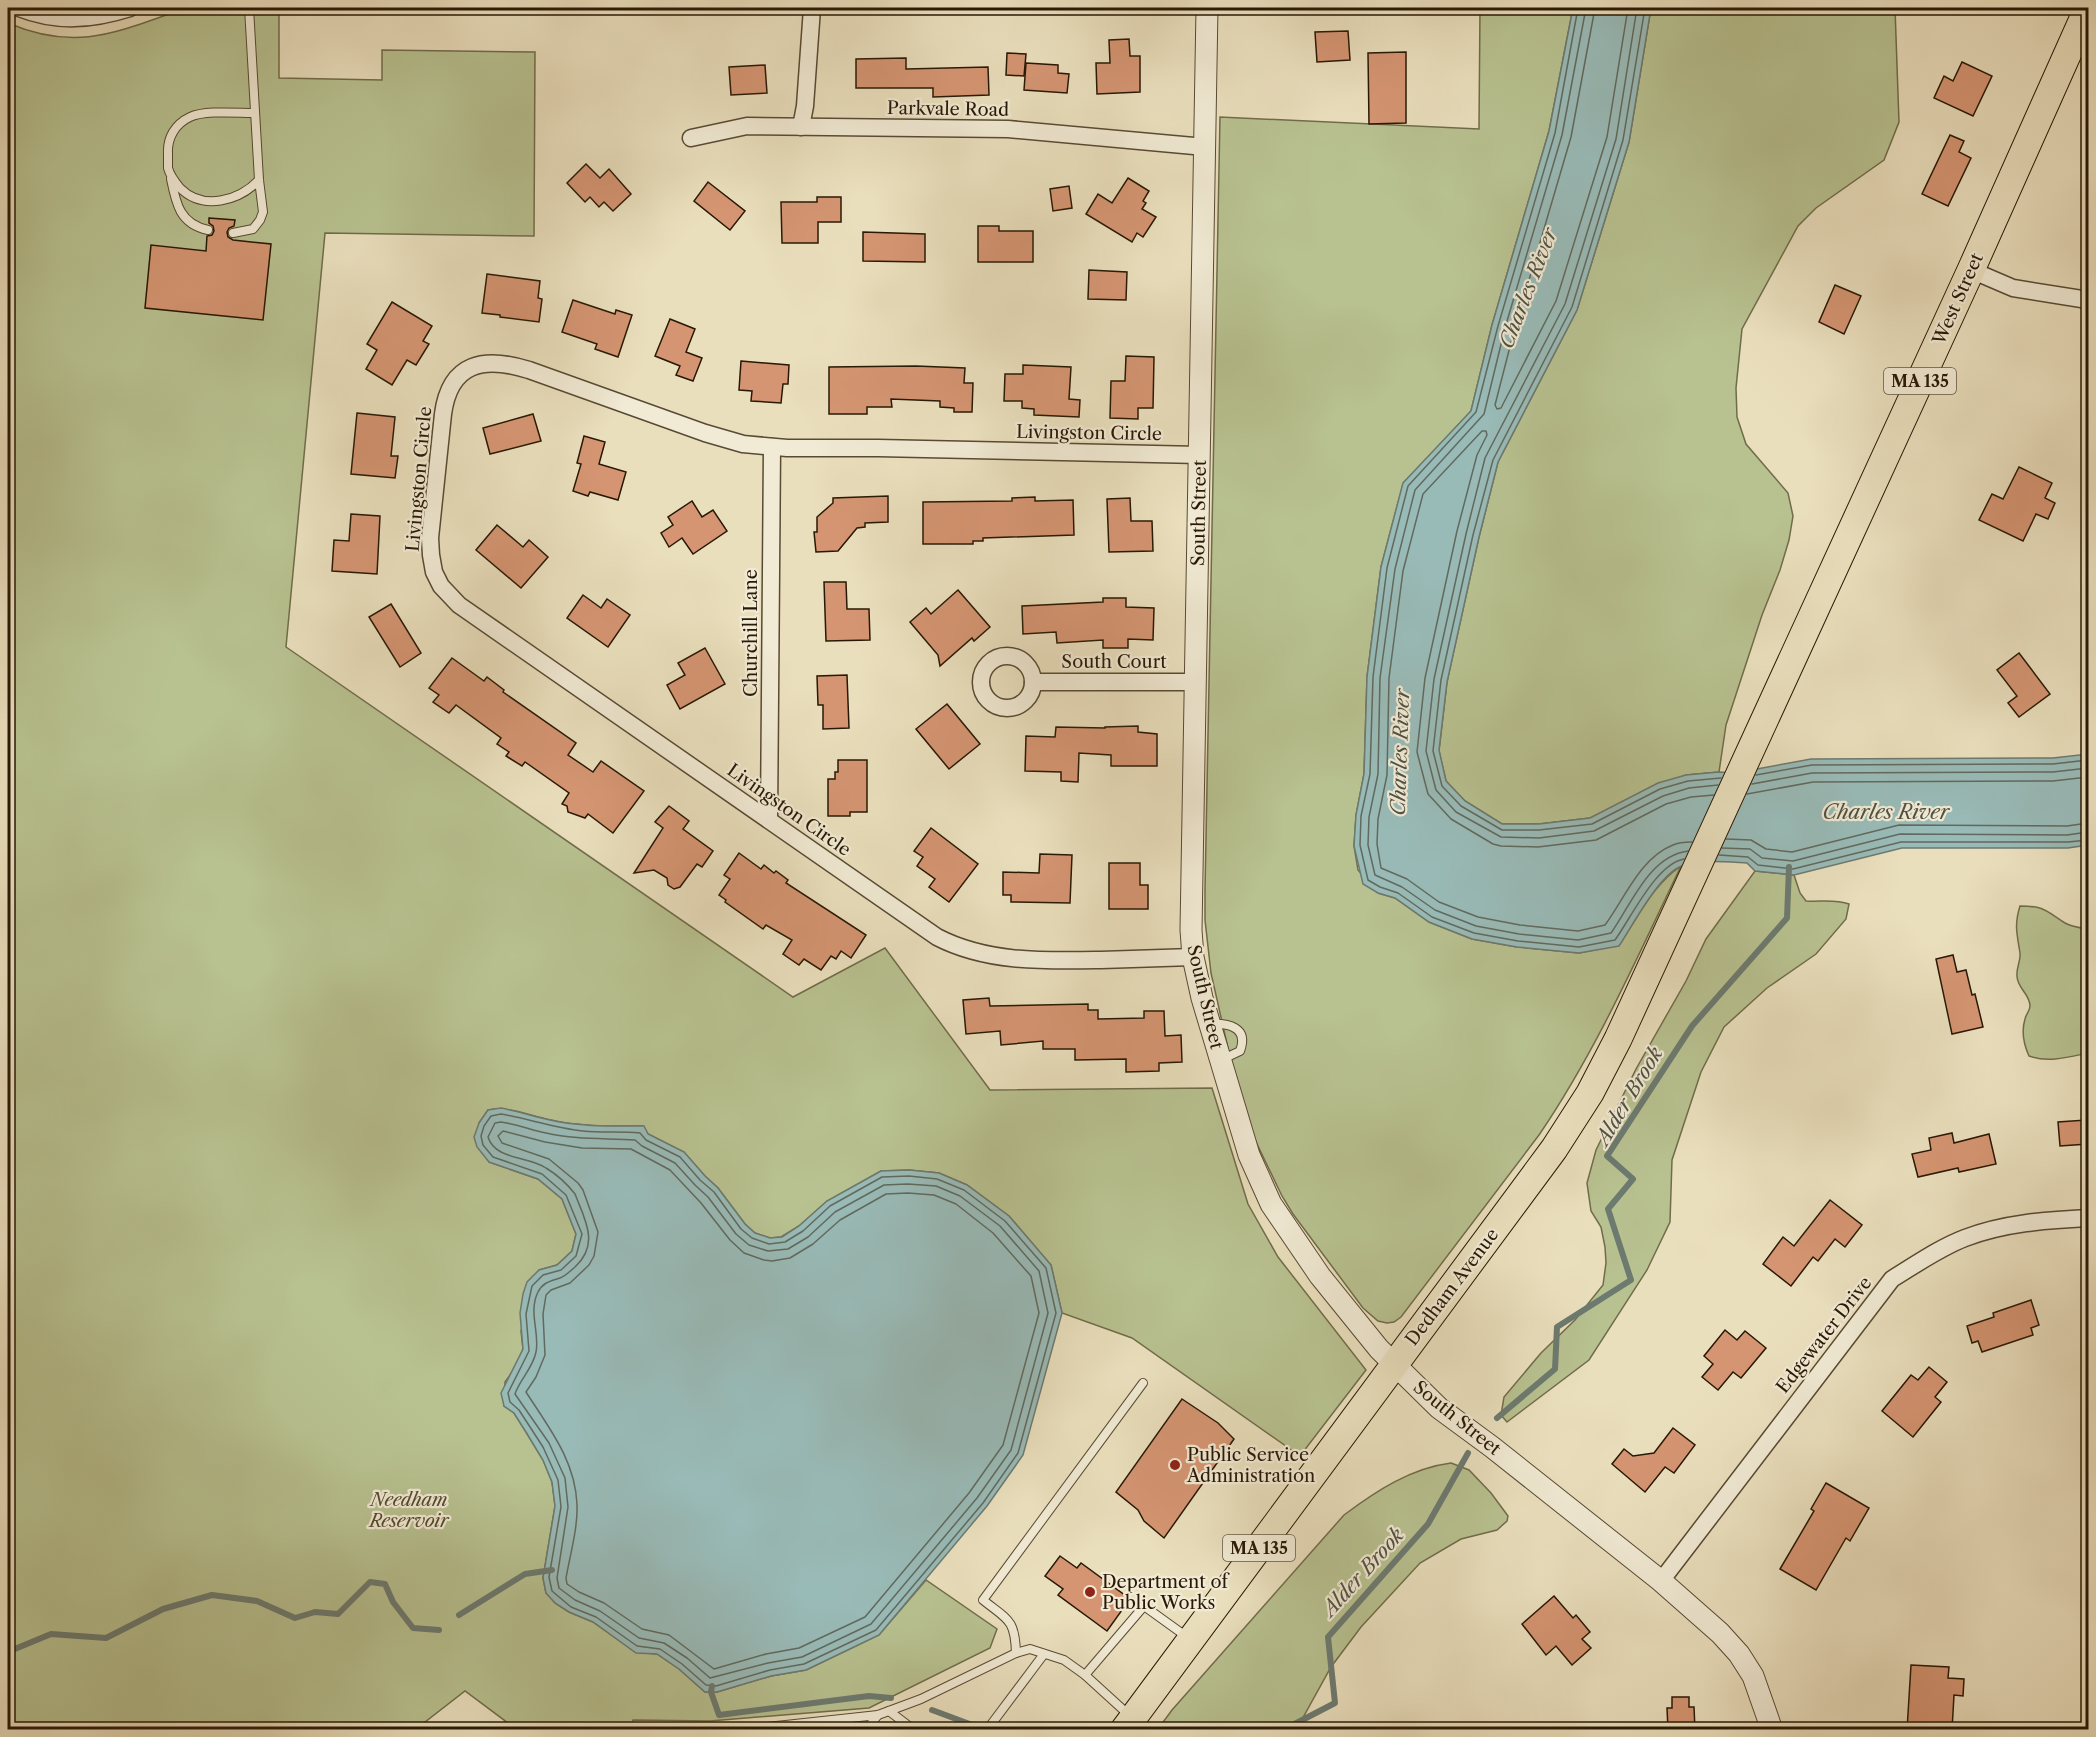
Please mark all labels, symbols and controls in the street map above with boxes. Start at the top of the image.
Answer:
street label: Parkvale Road [887,97,1009,121]
water label: Charles River [1494,223,1563,352]
street label: West Street [1928,249,1988,349]
road number: MA 135 [1884,368,1956,394]
street label: Livingston Circle [402,405,436,553]
street label: Livingston Circle [1016,421,1162,445]
street label: South Street [1187,459,1211,566]
street label: Churchill Lane [740,569,762,697]
street label: South Court [1061,651,1167,673]
water label: Charles River [1386,687,1414,816]
street label: Livingston Circle [723,759,855,861]
water label: Charles River [1823,800,1951,824]
street label: South Street [1182,943,1228,1052]
water label: Alder Brook [1589,1042,1668,1152]
street label: Dedham Avenue [1401,1224,1503,1350]
street label: Edgewater Drive [1772,1272,1876,1398]
street label: South Street [1409,1376,1506,1460]
place label: Public Service Administration [1186,1444,1315,1487]
marker: Public Service Administration [1168,1458,1182,1472]
park label: Needham Reservoir [367,1489,450,1532]
water label: Alder Brook [1315,1523,1409,1623]
road number: MA 135 [1223,1535,1295,1561]
place label: Department of Public Works [1102,1571,1230,1614]
marker: Department of Public Works [1083,1585,1097,1599]

